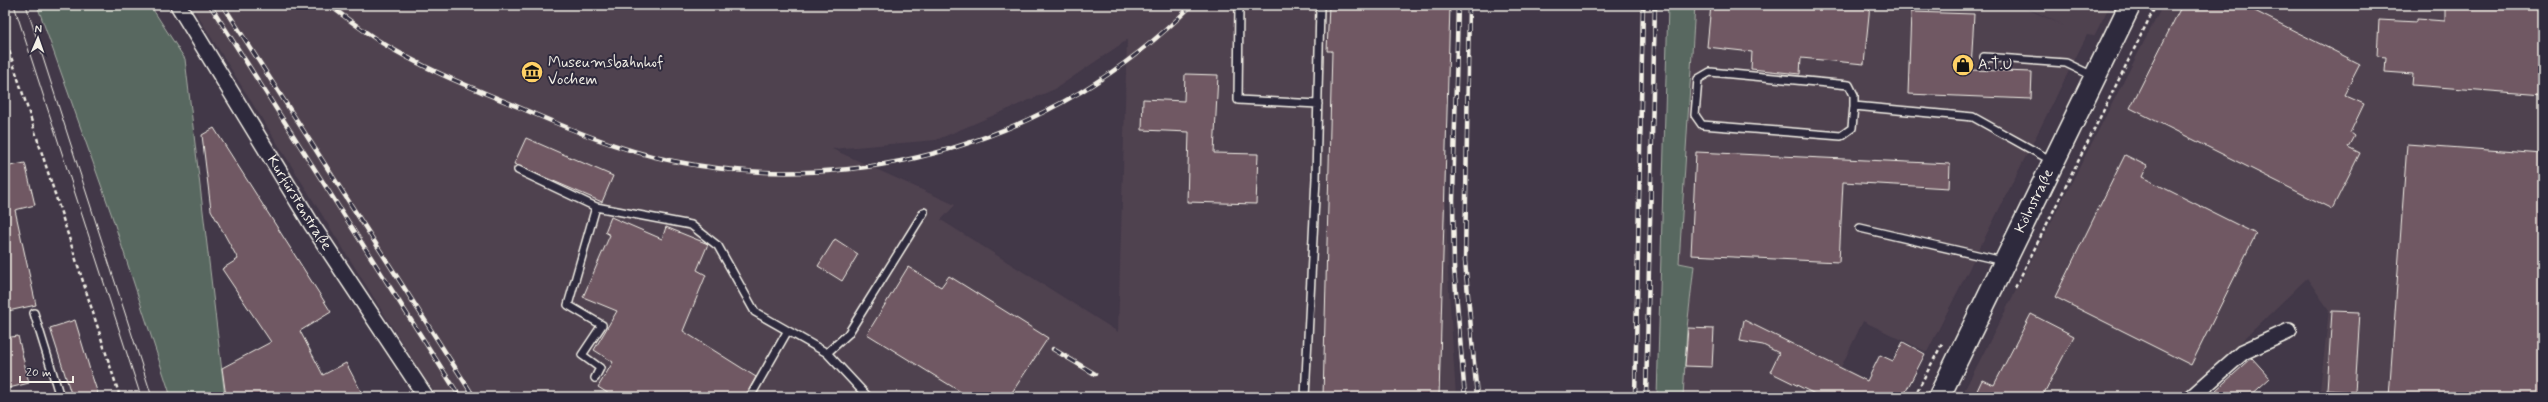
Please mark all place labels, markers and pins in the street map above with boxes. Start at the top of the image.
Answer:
shop icon: A.T.U [1950,52,1976,78]
place label: Museumsbahnhof Vochem [548,53,663,90]
place label: A.T.U [1978,55,2013,75]
museum icon: Museumsbahnhof Vochem [519,59,545,85]

